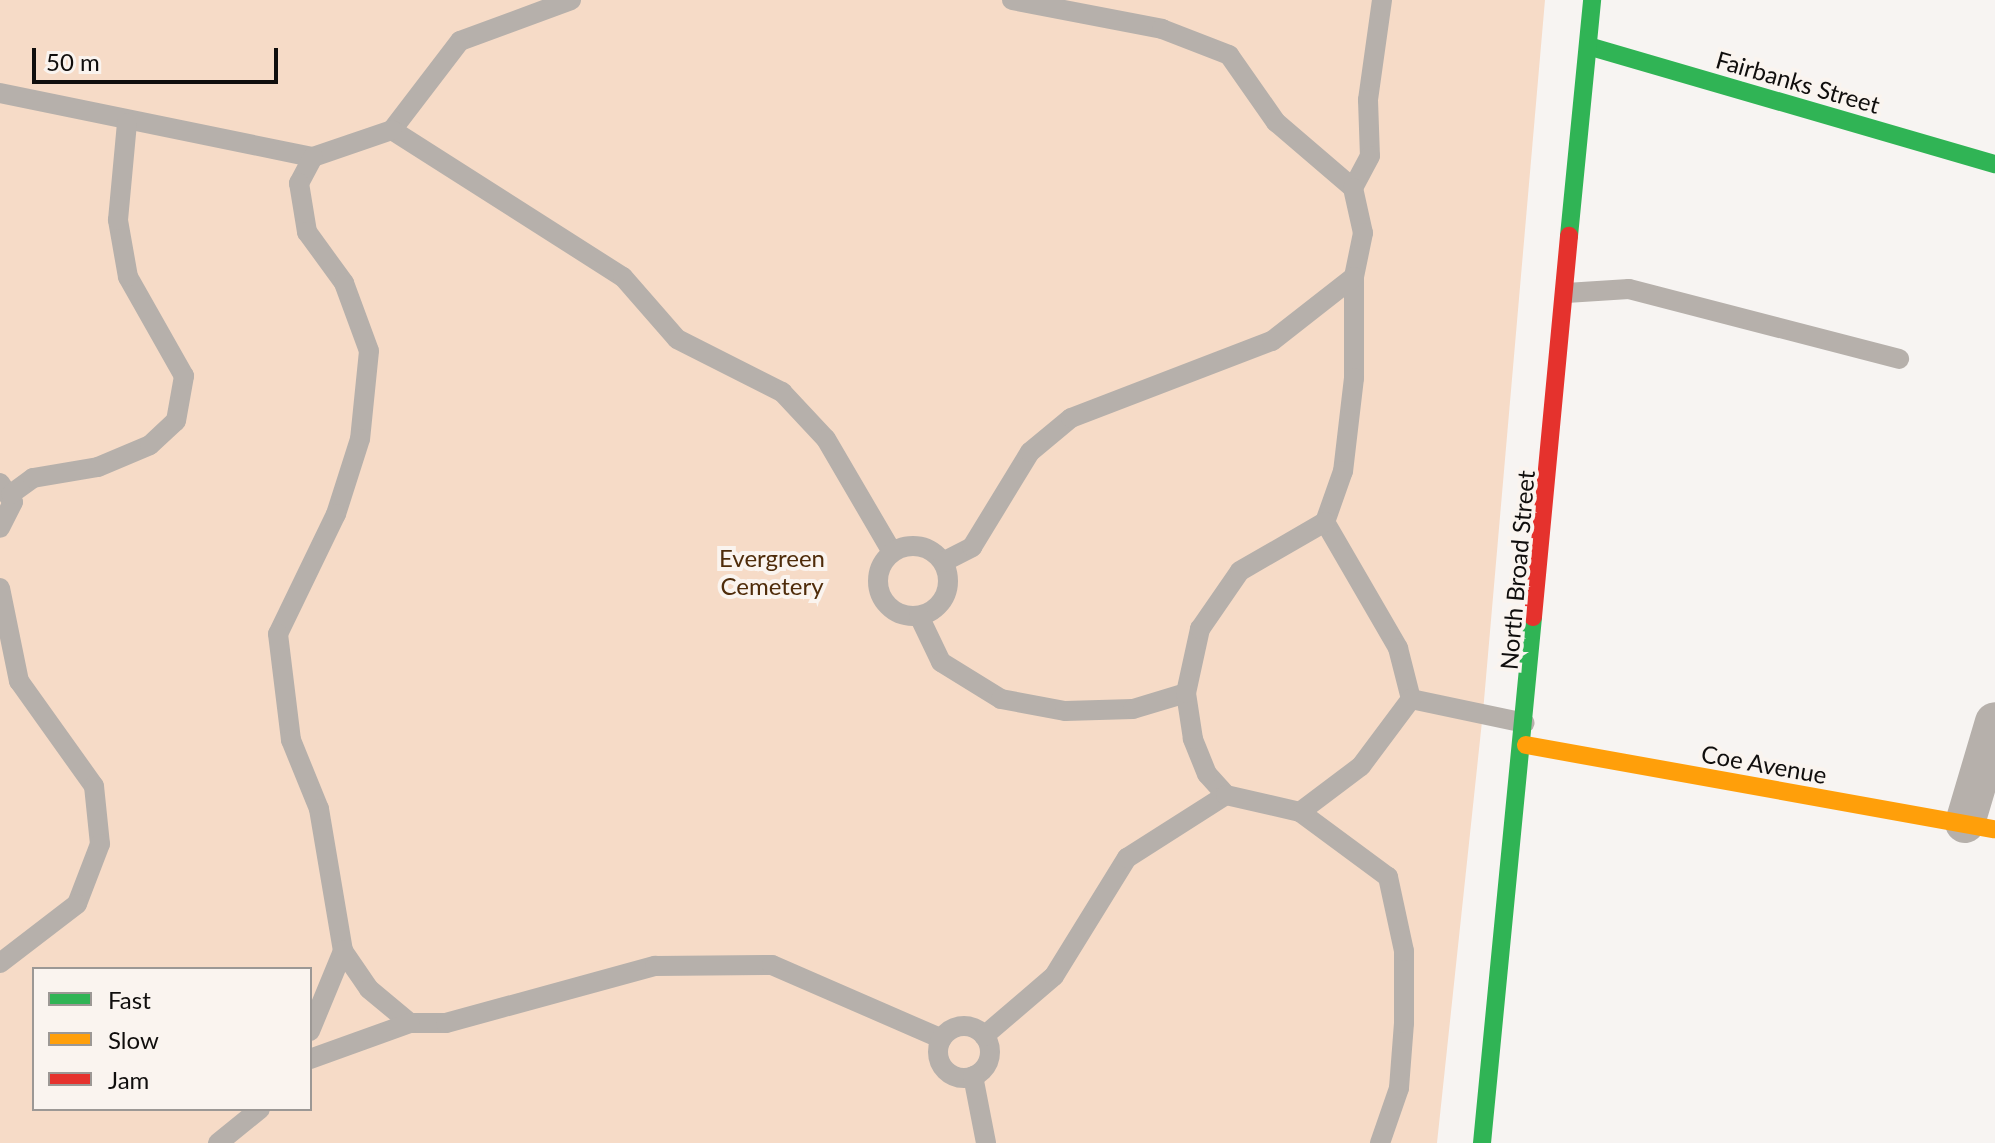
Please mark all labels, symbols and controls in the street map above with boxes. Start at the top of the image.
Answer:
scale bar [36,32,282,82]
street label: Fairbanks Street [1713,45,1883,119]
text: 50 m [46,47,100,76]
street label: North Broad Street [1494,469,1540,671]
park label: Evergreen Cemetery [719,544,825,600]
street label: Coe Avenue [1699,739,1829,789]
legend [32,967,312,1111]
text: Fast [108,985,151,1014]
text: Slow [108,1025,159,1054]
text: Jam [108,1065,149,1094]

